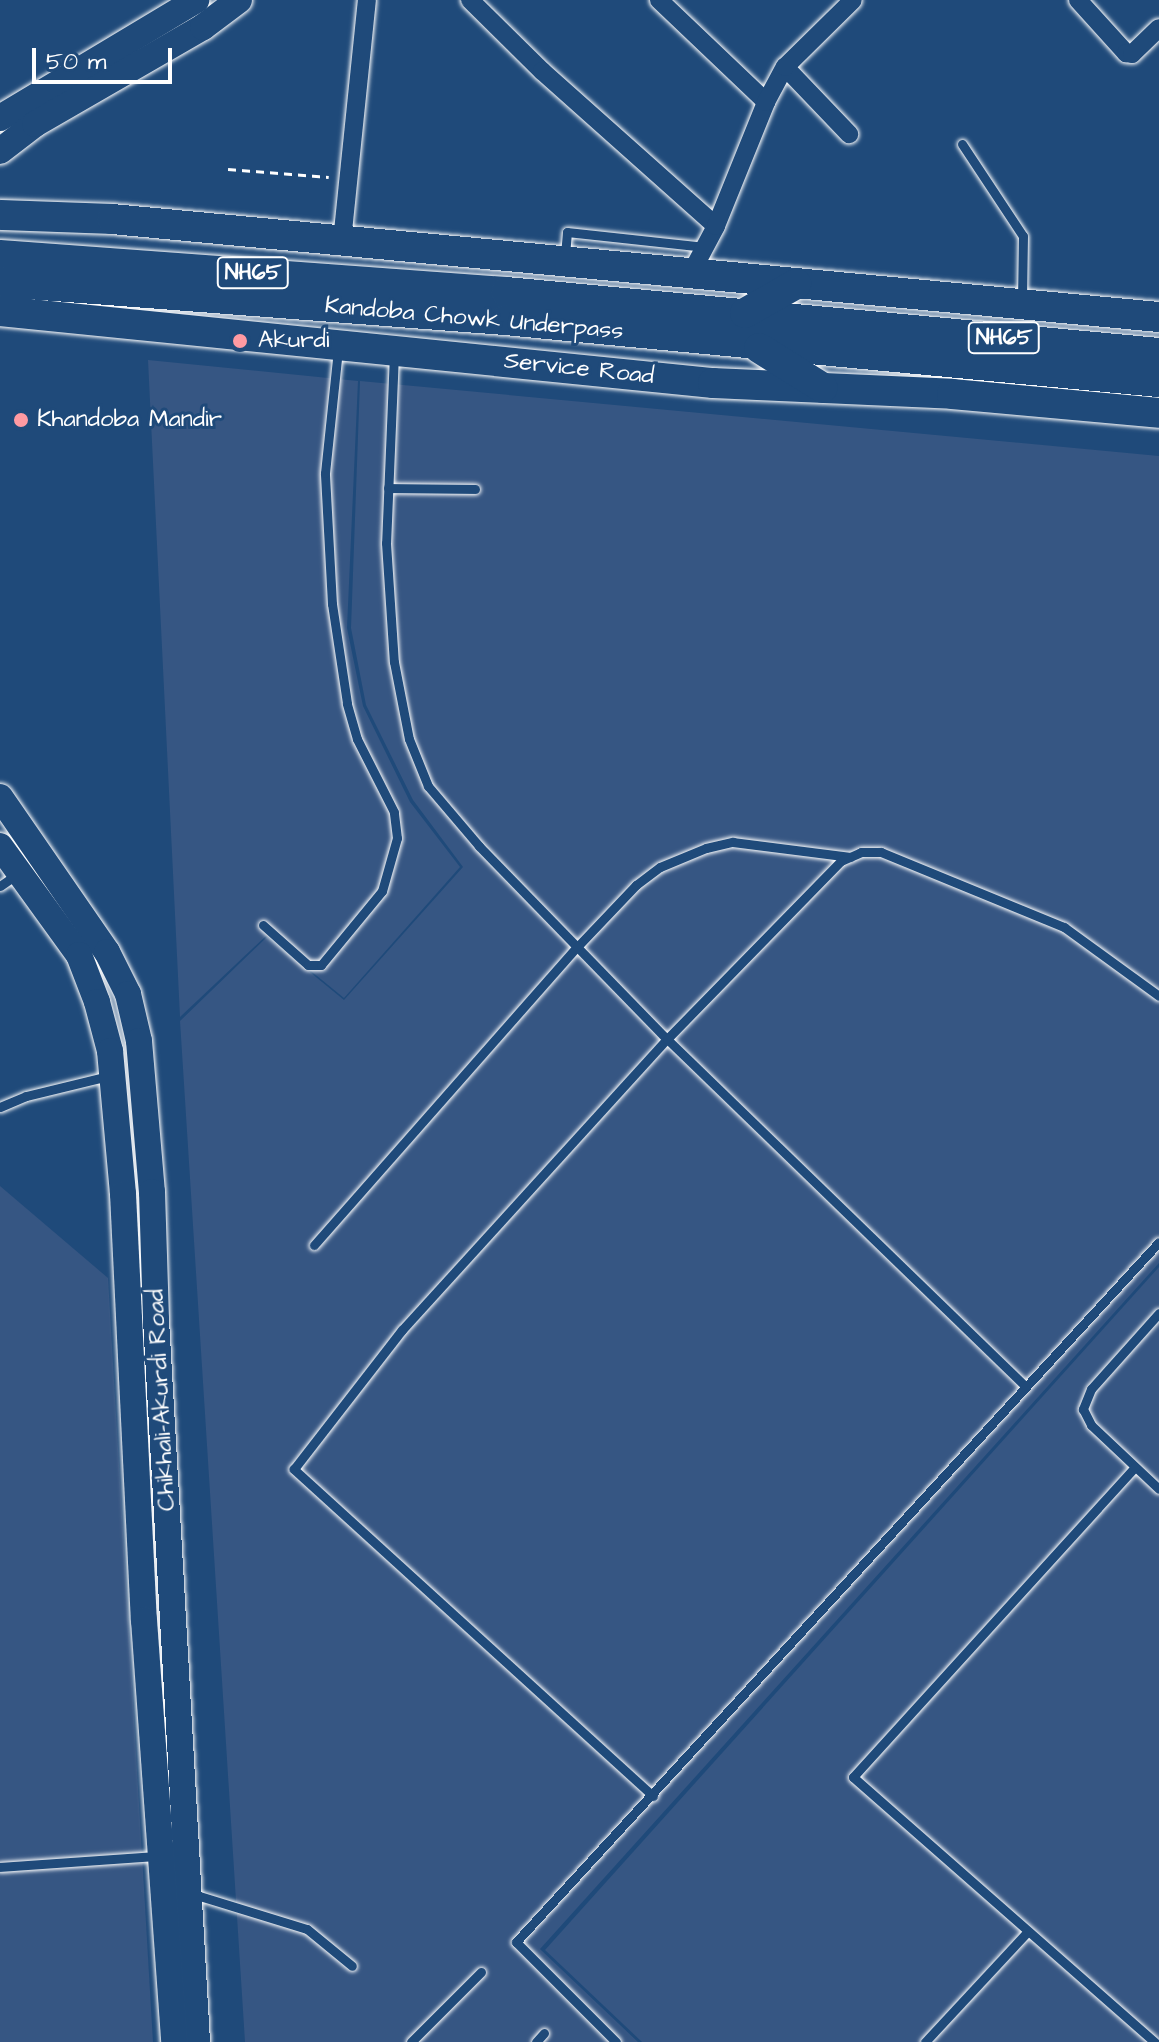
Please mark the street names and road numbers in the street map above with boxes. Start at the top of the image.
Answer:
road number: NH65 [215,255,291,291]
street label: Kandoba Chowk Underpass [323,292,625,346]
road number: NH65 [966,320,1042,356]
street label: Service Road [503,347,655,391]
street label: Chikhali-Akurdi Road [142,1288,182,1512]

